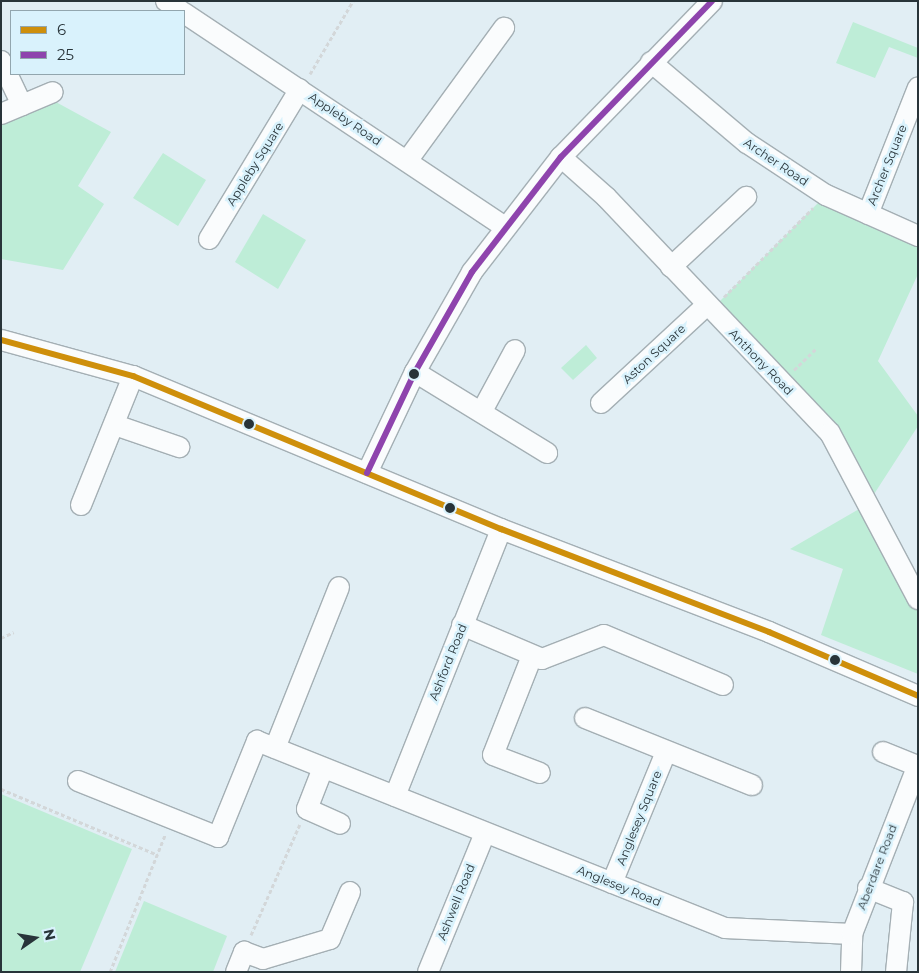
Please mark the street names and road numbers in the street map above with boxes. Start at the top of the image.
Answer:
street label: Appleby Road [306,89,384,149]
street label: Appleby Square [224,120,286,208]
street label: Archer Square [864,123,910,207]
street label: Archer Road [741,135,811,189]
street label: Aston Square [620,321,688,387]
street label: Anthony Road [726,326,796,398]
street label: Ashford Road [426,622,470,702]
street label: Anglesey Square [613,769,665,867]
street label: Aberdare Road [854,822,900,912]
street label: Ashwell Road [434,862,478,942]
street label: Anglesey Road [575,863,663,909]

